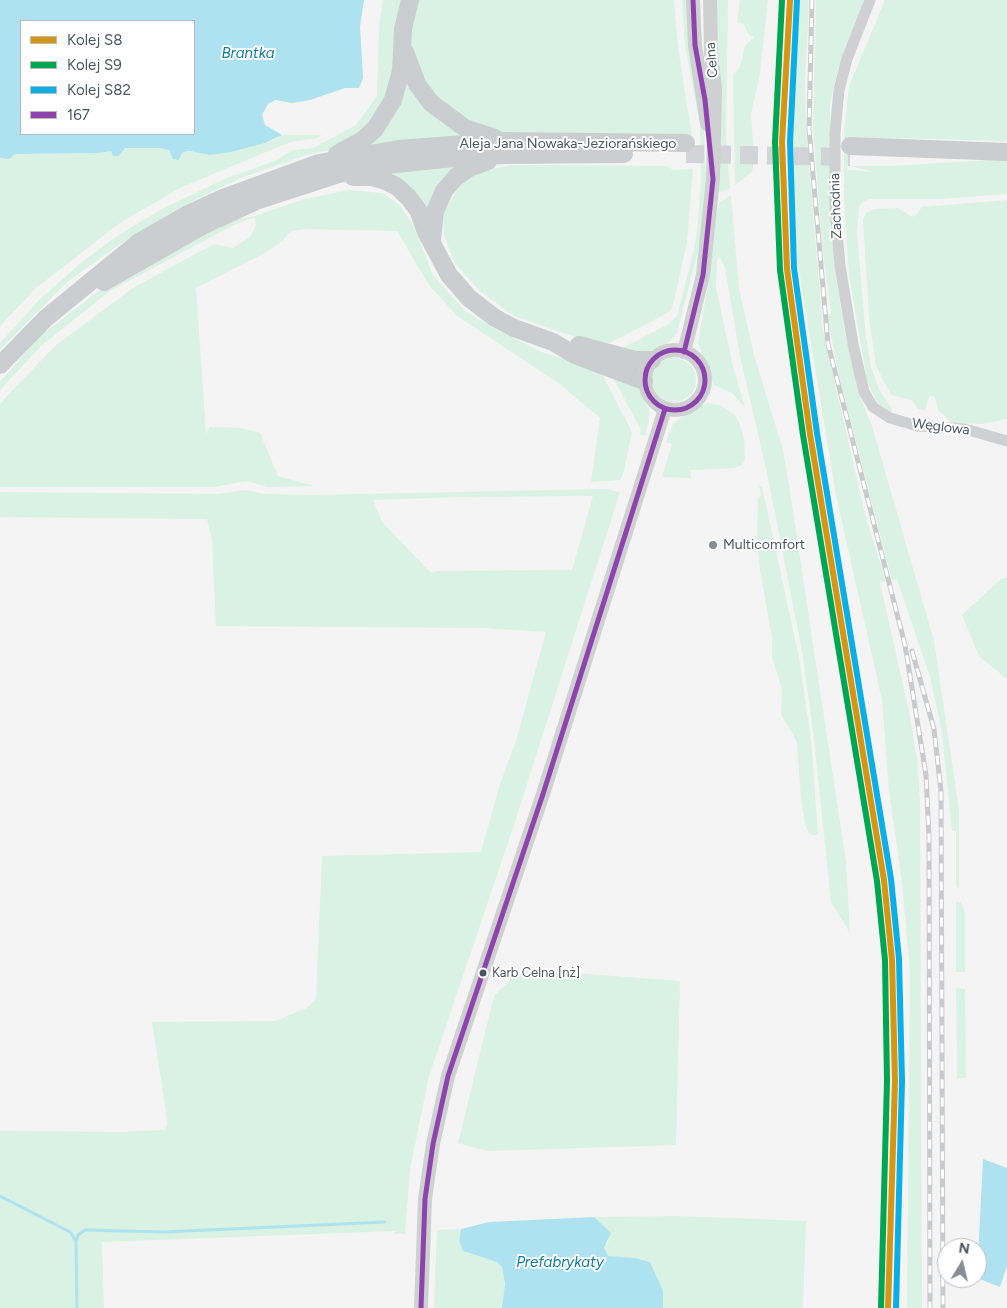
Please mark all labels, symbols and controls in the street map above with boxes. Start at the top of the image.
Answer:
legend [20,20,195,135]
text: Kolej S8 [67,31,122,49]
street label: Celna [702,41,722,79]
water label: Brantka [221,45,275,63]
text: Kolej S9 [67,56,122,74]
text: Kolej S82 [67,81,131,99]
text: 167 [67,106,90,124]
street label: Aleja Jana Nowaka-Jeziorańskiego [460,136,676,152]
street label: Zachodnia [826,173,846,239]
street label: Węglowa [911,415,971,439]
place label: Multicomfort [723,537,805,553]
marker: Multicomfort [707,539,719,551]
place label: Karb Celna [nż] [492,965,580,981]
marker: Karb Celna [nż] [478,968,488,978]
north arrow [937,1238,987,1288]
text: N [958,1239,971,1258]
water label: Prefabrykaty [516,1254,604,1272]

